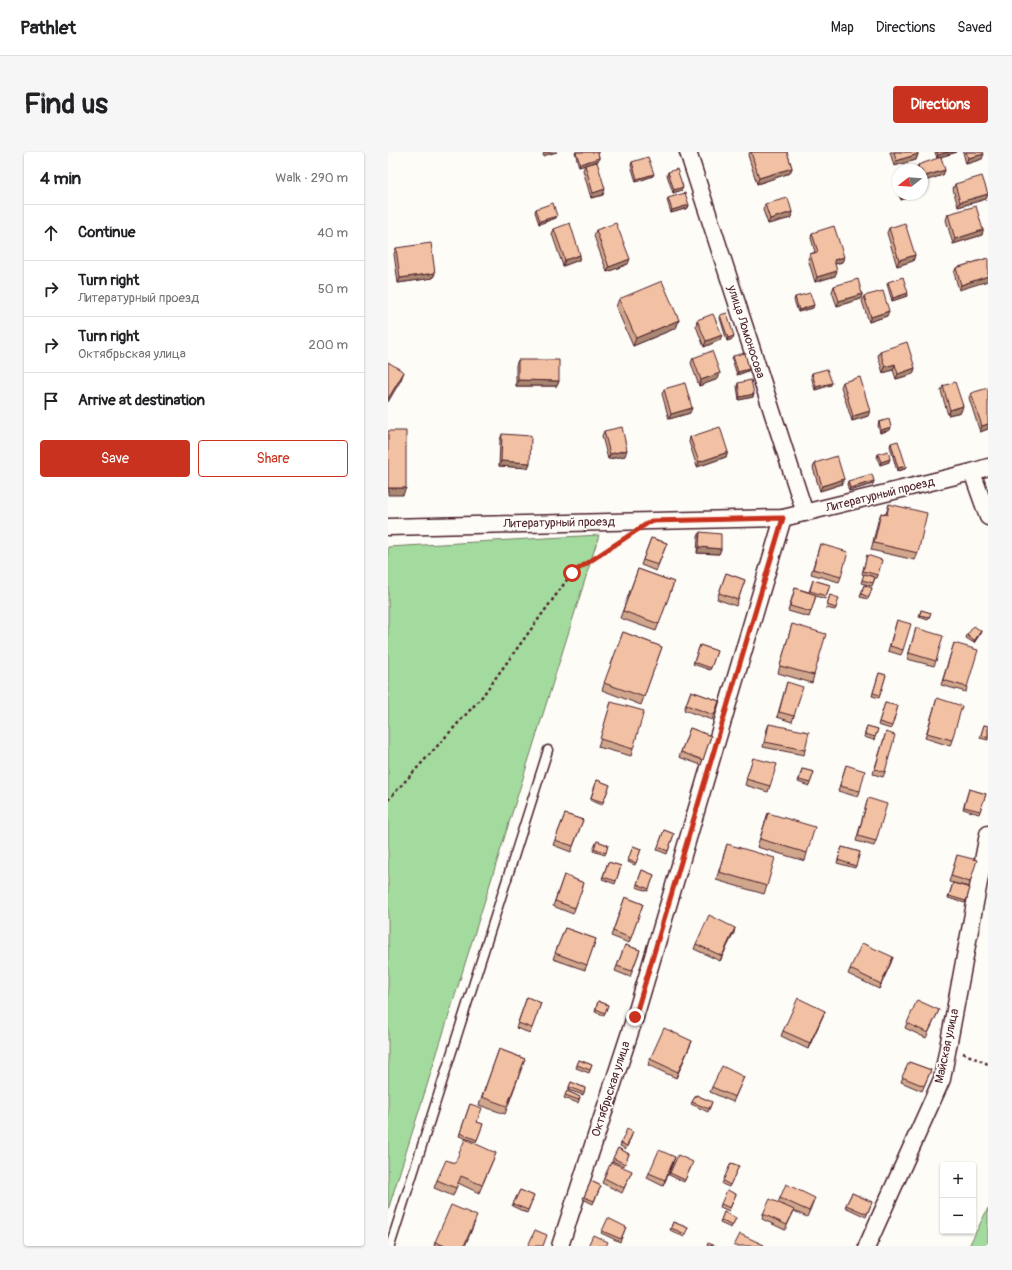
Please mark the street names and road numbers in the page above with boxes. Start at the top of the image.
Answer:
street label: улица Ломоносова [724,283,768,381]
street label: Литературный проезд [823,474,937,516]
street label: Литературный проезд [502,515,616,531]
street label: Майская улица [932,1007,962,1085]
street label: Октябрьская улица [588,1039,634,1139]

